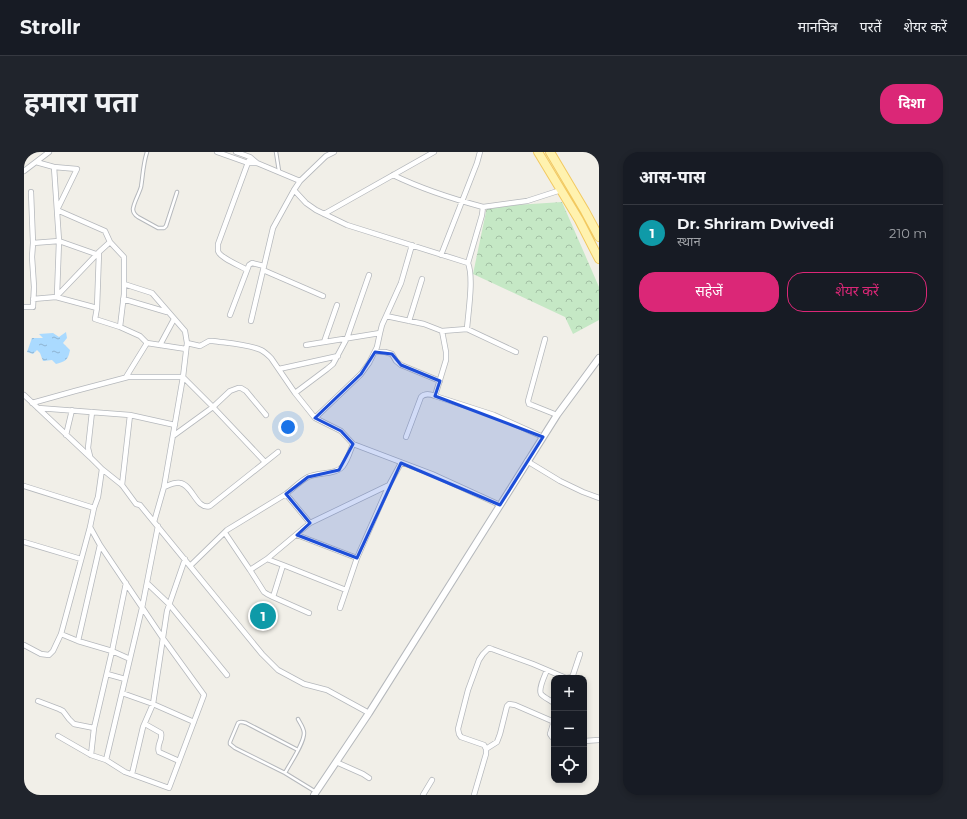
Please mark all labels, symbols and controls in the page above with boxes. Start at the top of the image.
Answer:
text: Strollr [20,16,81,39]
text: मानचित्र [798,18,838,36]
text: परतें [860,18,881,36]
text: शेयर करें [903,18,947,36]
button: दिशा [880,84,943,124]
text: हमारा पता [24,85,138,119]
text: आस-पास [639,167,706,187]
text: Dr. Shriram Dwivedi [677,214,834,233]
text: 1 [649,225,655,241]
text: 210 m [889,225,927,241]
text: स्थान [677,233,701,249]
button: सहेजें [639,272,779,312]
button: शेयर करें [787,272,927,312]
your location [278,417,298,437]
pin: 1 [250,601,276,631]
map controls [551,675,587,783]
button: + [551,675,587,711]
button: − [551,711,587,747]
button: locate [551,747,587,783]

